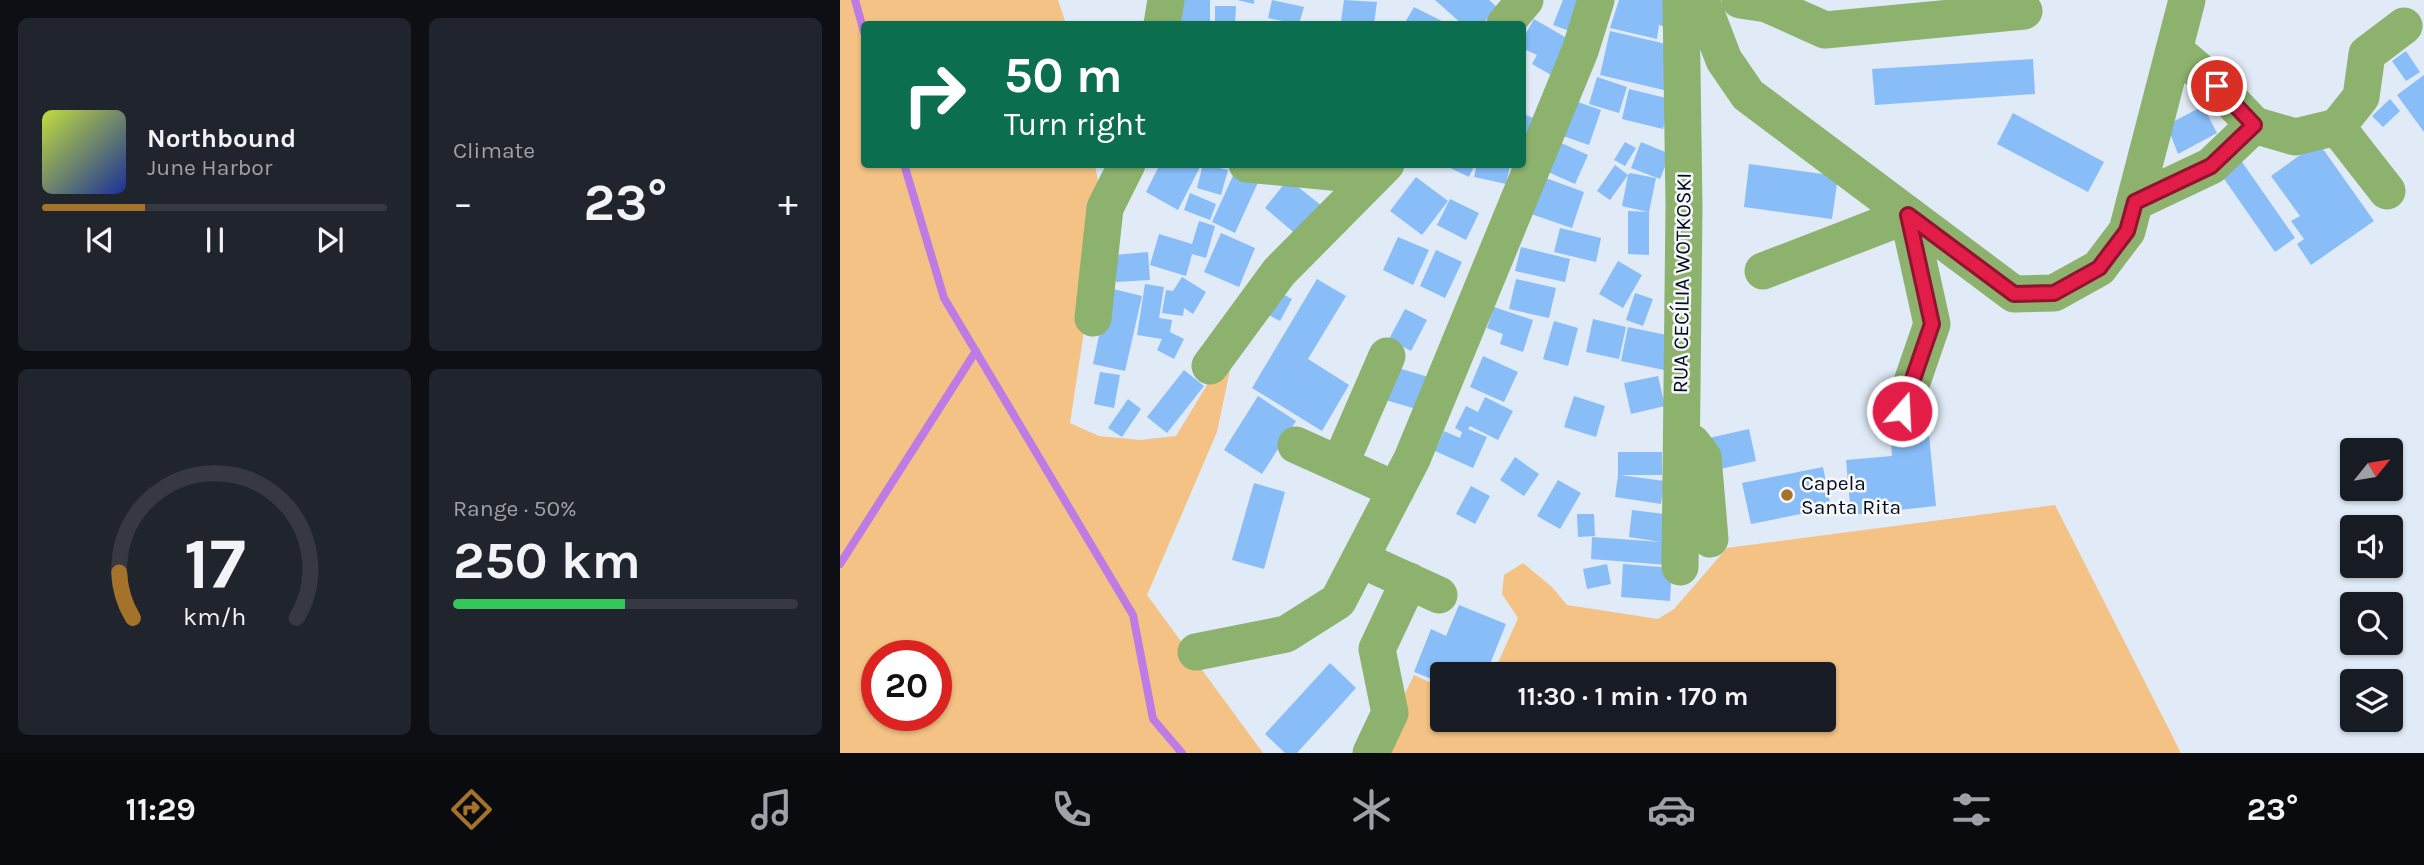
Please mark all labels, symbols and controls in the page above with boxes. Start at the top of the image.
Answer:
text: 50 m [1004,47,1122,104]
icon: right [889,49,980,140]
pin [2187,56,2247,116]
icon: arrive [2198,67,2236,105]
text: Turn right [1004,106,1146,143]
text: Northbound [147,123,296,154]
text: Climate [453,137,535,164]
text: June Harbor [147,154,272,181]
text: 23° [583,172,668,233]
street label: RUA CECÍLIA WOTKOSKI [1668,173,1696,393]
text: − [453,181,473,226]
text: + [778,181,798,226]
icon: previous [81,221,119,259]
icon: pause [196,221,234,259]
icon: next [311,221,349,259]
position arrow [1865,374,1939,448]
north arrow [2340,438,2403,500]
map controls [2340,438,2403,732]
place label: Capela Santa Rita [1801,471,1901,519]
marker: Capela Santa Rita [1779,487,1795,503]
text: Range · 50% [453,495,577,522]
button: sound [2340,515,2403,578]
text: 17 [183,521,246,606]
text: 250 km [453,530,641,591]
button: search [2340,592,2403,655]
text: km/h [183,602,246,631]
speed limit sign: 20 [861,640,952,731]
button: layers [2340,669,2403,732]
text: 11:30 · 1 min · 170 m [1518,681,1748,712]
icon: directions [447,785,496,834]
icon: music [747,785,796,834]
icon: phone [1047,785,1096,834]
icon: climate [1347,785,1396,834]
icon: car [1647,785,1696,834]
icon: filters [1947,785,1996,834]
text: 11:29 [125,791,196,828]
text: 23° [2247,791,2298,828]

